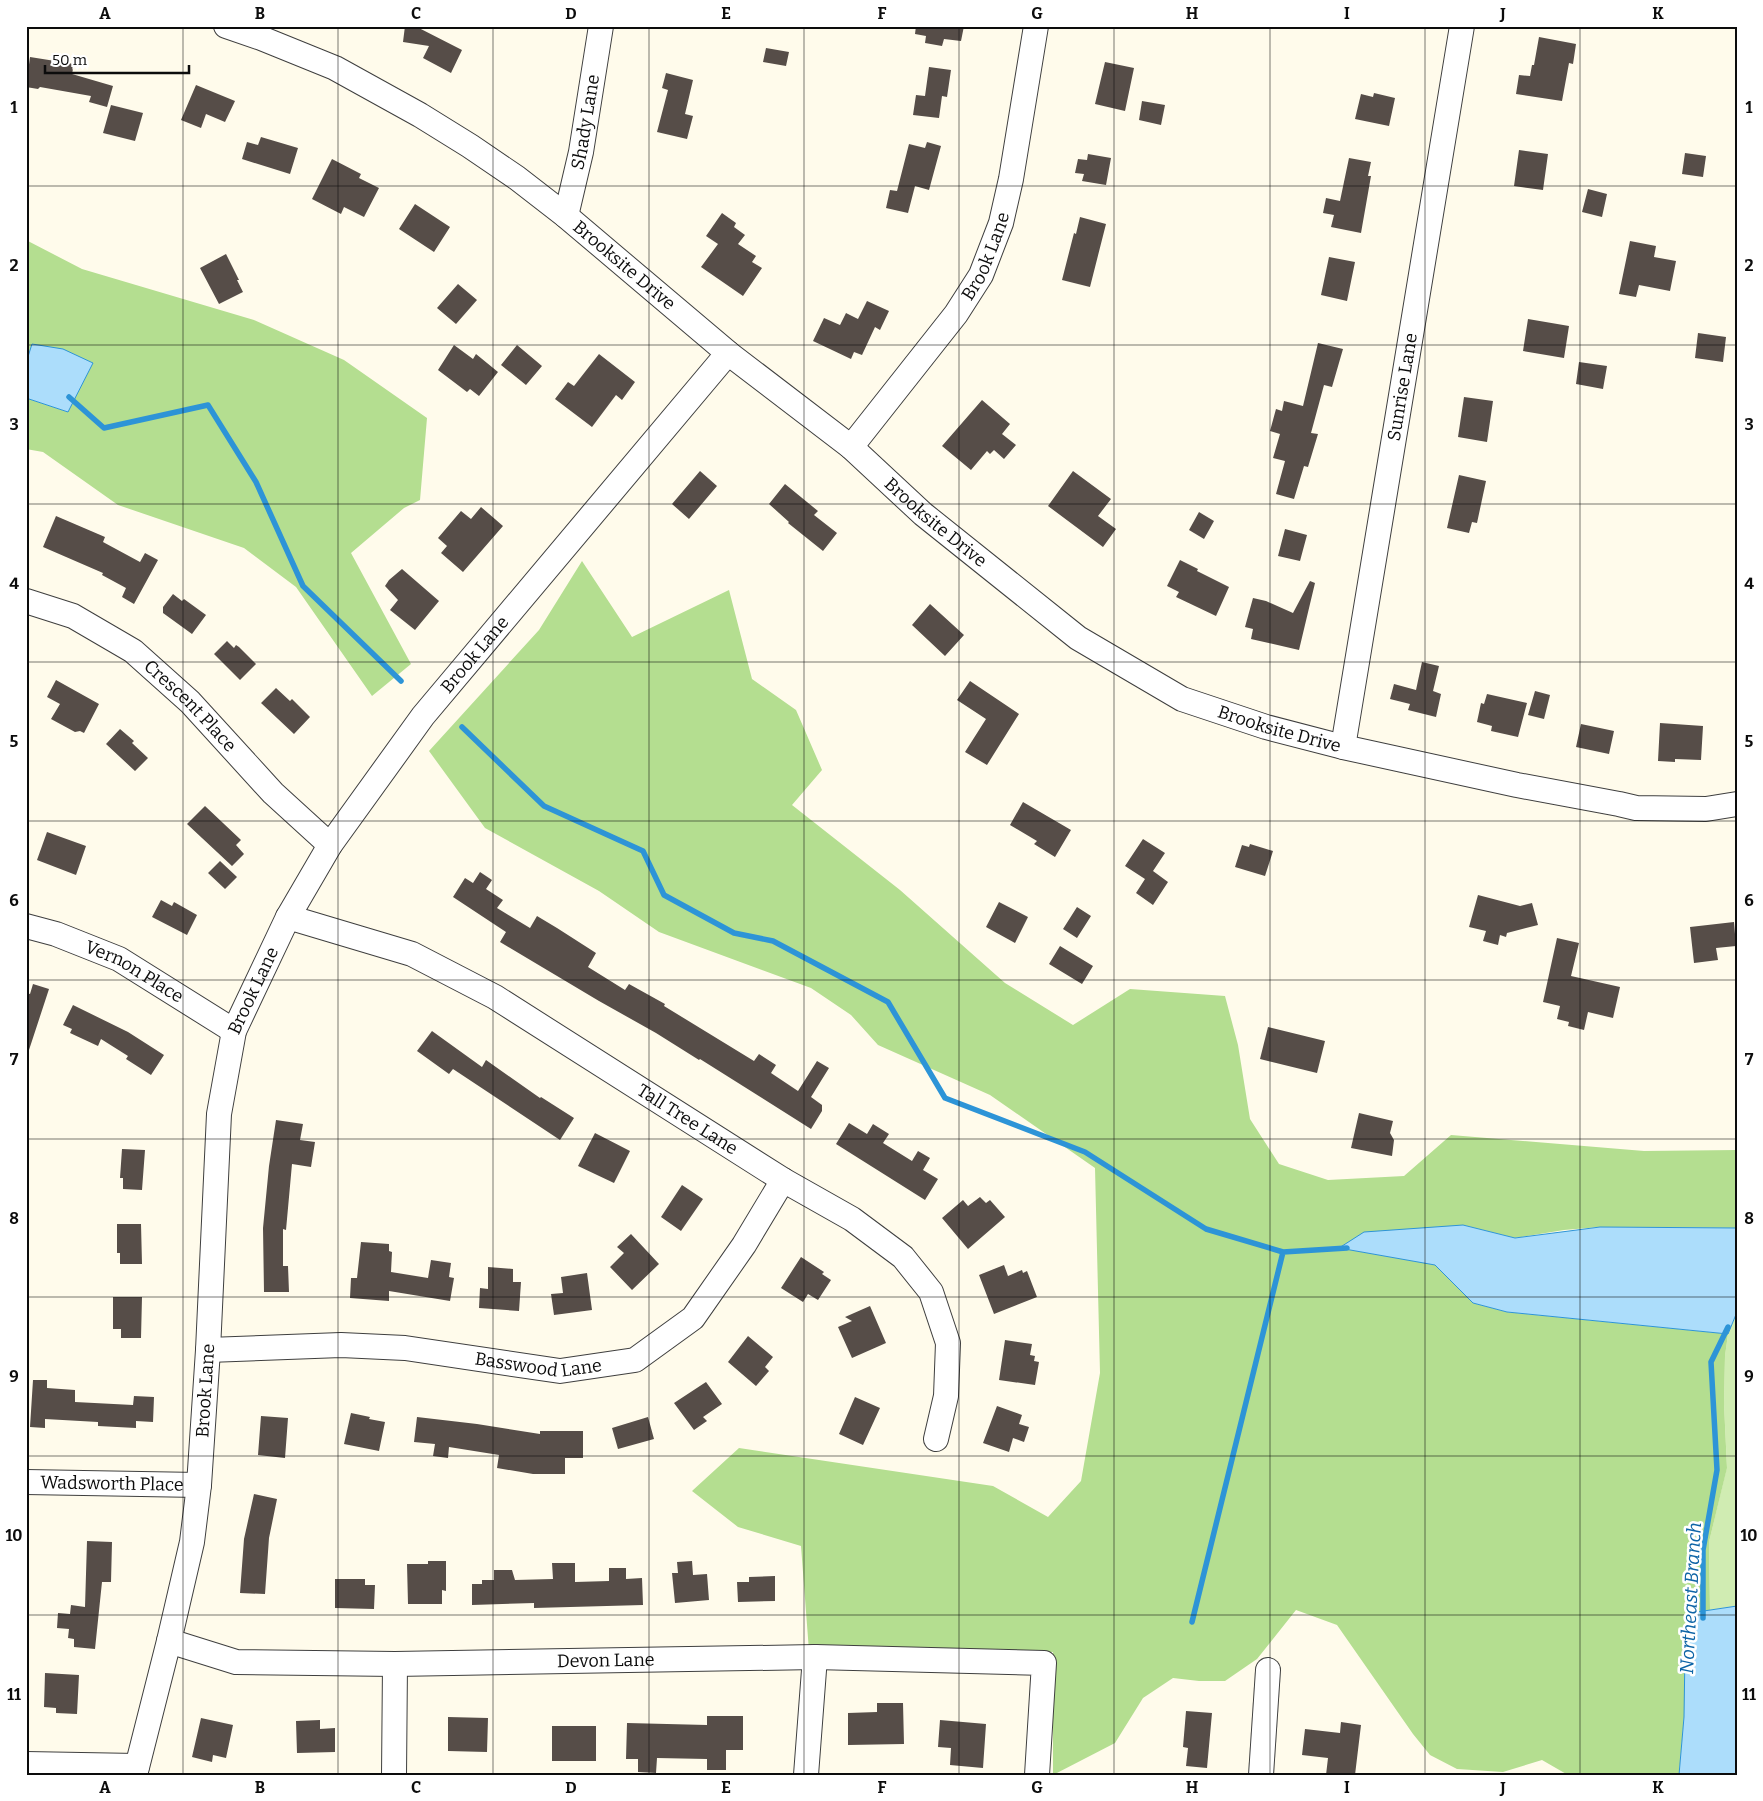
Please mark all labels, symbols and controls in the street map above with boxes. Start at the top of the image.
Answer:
text: A [99,4,111,23]
text: B [255,4,265,23]
text: C [411,4,421,23]
text: D [565,4,577,23]
text: E [721,4,731,23]
text: F [878,4,887,23]
text: G [1031,4,1043,23]
text: H [1186,4,1199,23]
text: I [1344,4,1350,23]
text: J [1499,4,1506,23]
text: K [1652,4,1664,23]
scale bar [45,42,189,74]
text: 50 m [52,51,88,69]
street label: Shady Lane [566,73,604,172]
text: 1 [11,98,18,117]
text: 1 [1746,98,1753,117]
street label: Brook Lane [957,210,1014,304]
street label: Brooksite Drive [569,216,680,315]
text: 2 [9,256,19,275]
text: 2 [1744,256,1754,275]
street label: Sunrise Lane [1383,331,1422,442]
text: 3 [9,415,19,434]
text: 3 [1744,415,1754,434]
street label: Brooksite Drive [880,473,991,572]
text: 4 [9,574,19,593]
text: 4 [1744,574,1754,593]
street label: Brook Lane [436,611,513,698]
street label: Crescent Place [139,655,241,756]
street label: Brooksite Drive [1215,701,1343,757]
text: 5 [10,732,19,751]
text: 5 [1745,732,1754,751]
text: 6 [9,891,19,910]
text: 6 [1744,891,1754,910]
street label: Vernon Place [82,936,188,1008]
street label: Brook Lane [223,943,283,1038]
text: 7 [10,1050,19,1069]
text: 7 [1745,1050,1754,1069]
street label: Tall Tree Lane [633,1079,742,1160]
text: 8 [9,1209,19,1228]
text: 8 [1744,1209,1754,1228]
street label: Brook Lane [191,1343,219,1438]
street label: Basswood Lane [474,1348,603,1382]
text: 9 [9,1367,19,1386]
text: 9 [1744,1367,1754,1386]
street label: Wadsworth Place [40,1471,184,1496]
water label: Northeast Branch [1675,1522,1706,1675]
text: 10 [5,1526,23,1545]
text: 10 [1740,1526,1758,1545]
street label: Devon Lane [557,1649,655,1672]
text: 11 [7,1685,21,1704]
text: 11 [1742,1685,1756,1704]
text: A [99,1778,111,1797]
text: B [255,1778,265,1797]
text: C [411,1778,421,1797]
text: D [565,1778,577,1797]
text: E [721,1778,731,1797]
text: F [878,1778,887,1797]
text: G [1031,1778,1043,1797]
text: H [1186,1778,1199,1797]
text: I [1344,1778,1350,1797]
text: J [1499,1778,1506,1797]
text: K [1652,1778,1664,1797]

